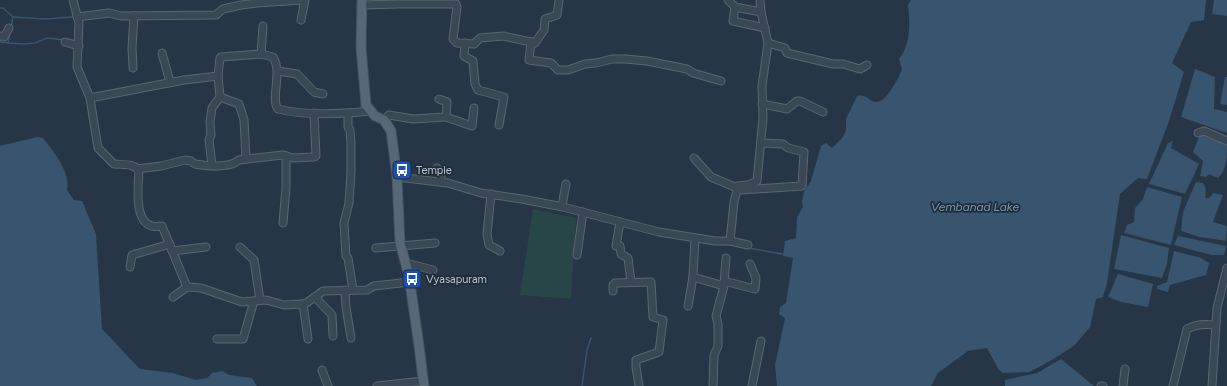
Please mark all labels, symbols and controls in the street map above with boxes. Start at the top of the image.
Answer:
bus stop icon: Temple [391,159,413,181]
place label: Temple [416,164,452,177]
water label: Vembanad Lake [931,200,1019,214]
bus stop icon: Vyasapuram [401,268,423,290]
place label: Vyasapuram [426,273,487,286]

